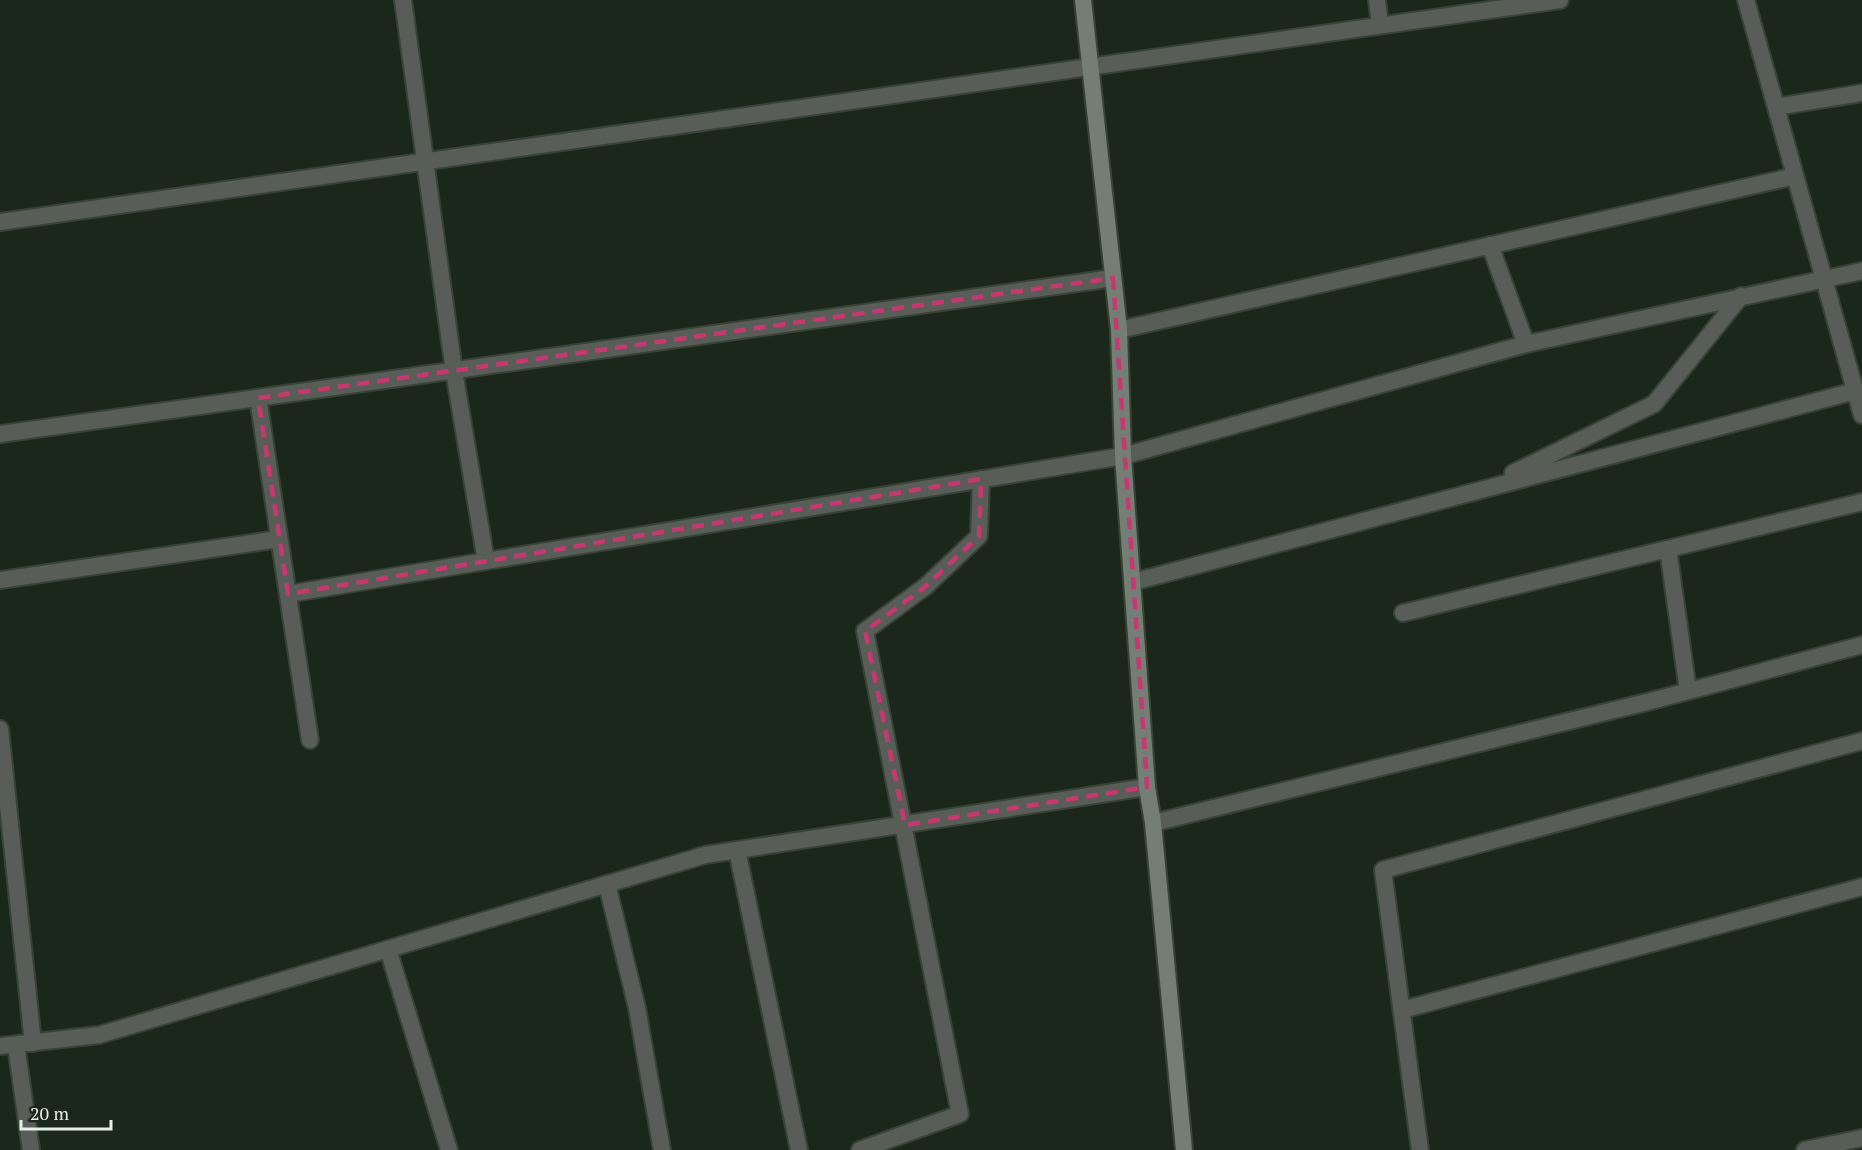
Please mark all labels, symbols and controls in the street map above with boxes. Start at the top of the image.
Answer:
scale bar [21,1093,111,1131]
text: 20 m [30,1101,70,1125]

